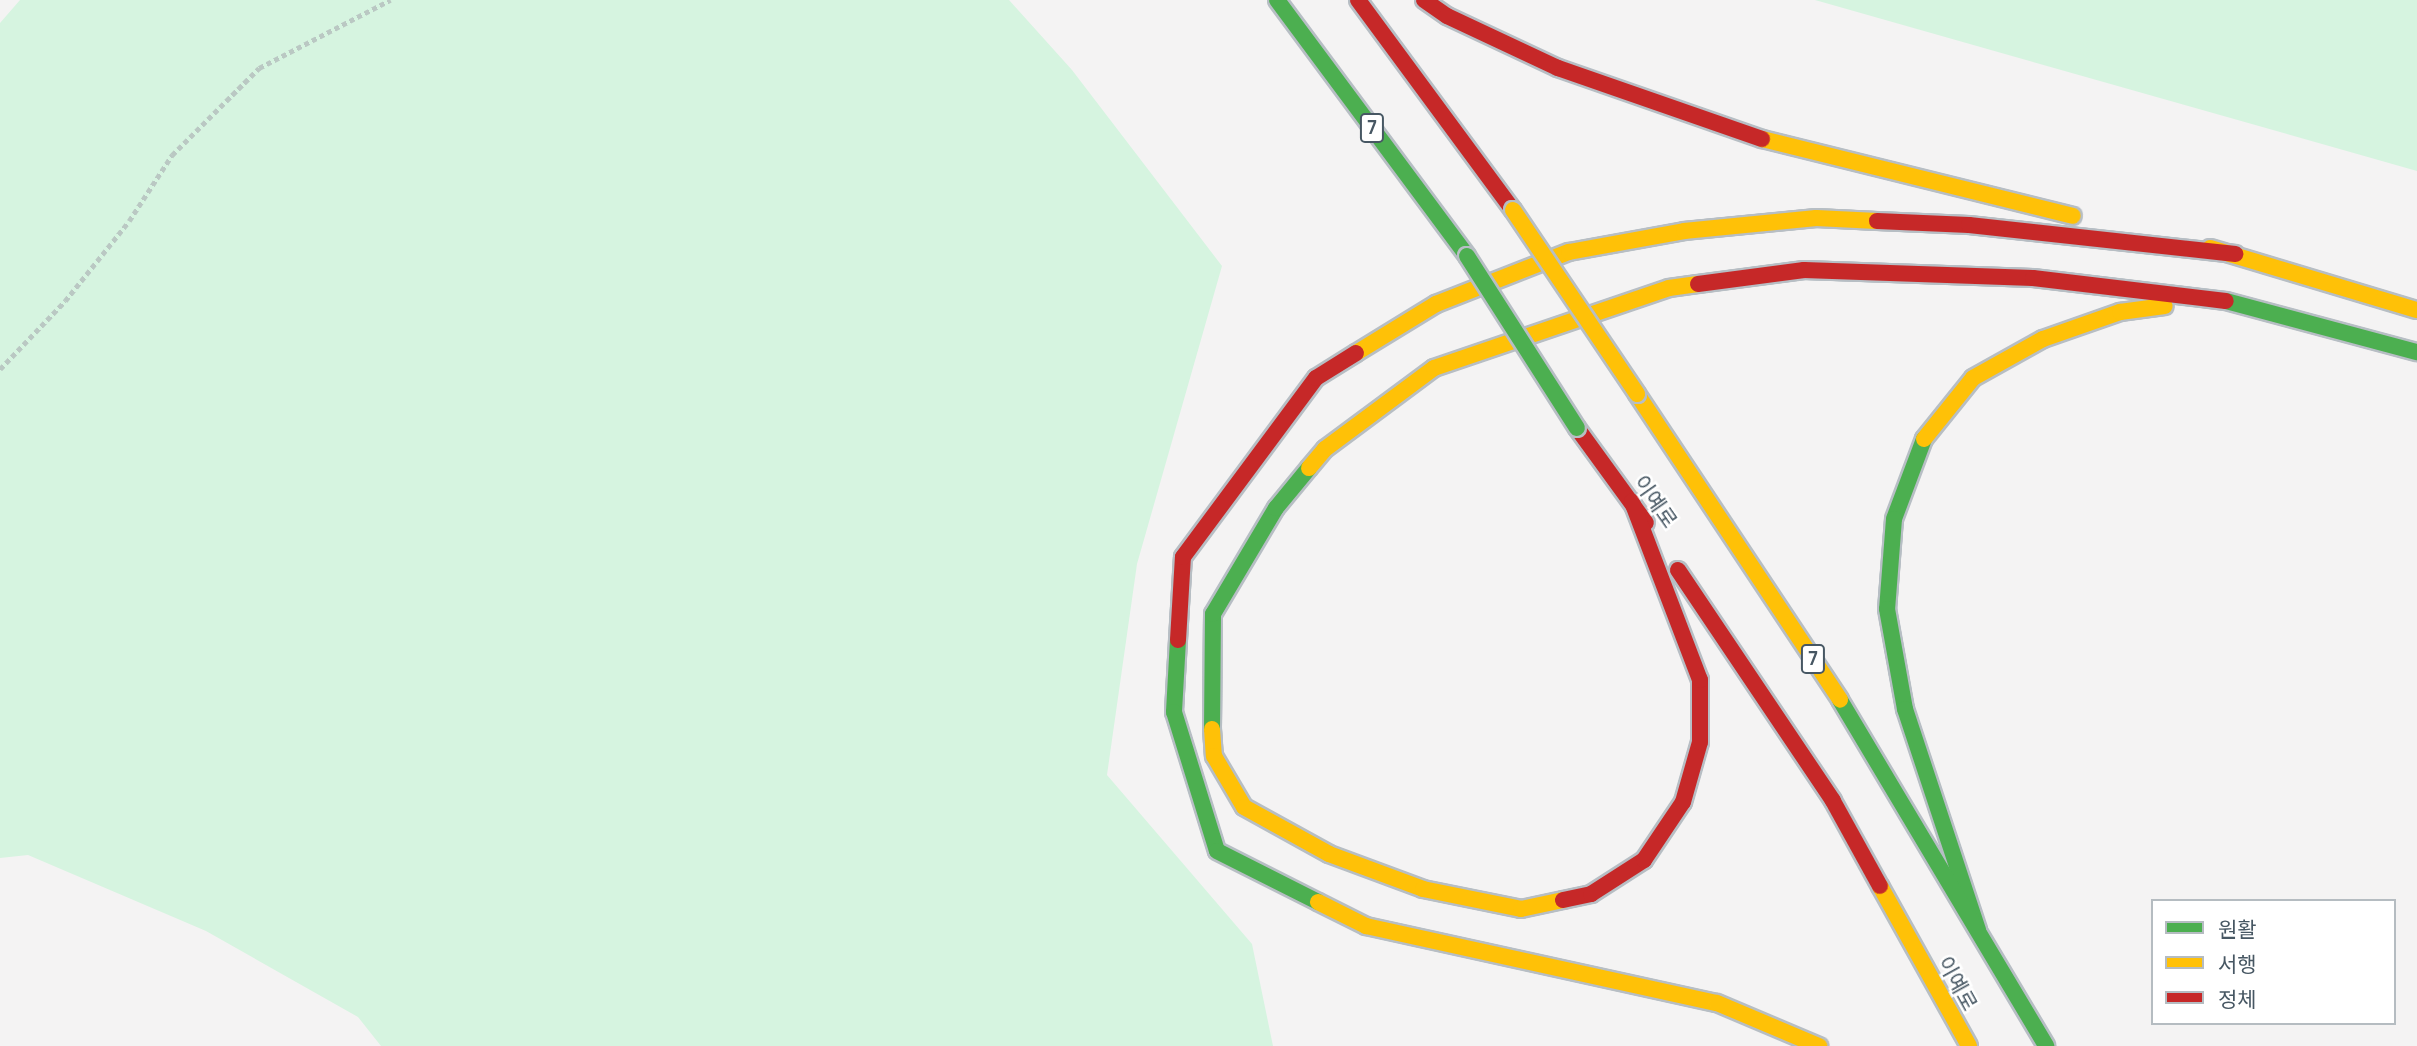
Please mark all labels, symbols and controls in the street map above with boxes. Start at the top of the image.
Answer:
road number: 7 [1360,112,1384,144]
street label: 이예로 [1629,470,1683,532]
road number: 7 [1801,644,1825,674]
legend [2151,899,2396,1025]
text: 원활 [2218,915,2257,943]
text: 서행 [2218,950,2257,978]
street label: 이예로 [1933,952,1983,1014]
text: 정체 [2218,985,2257,1013]

